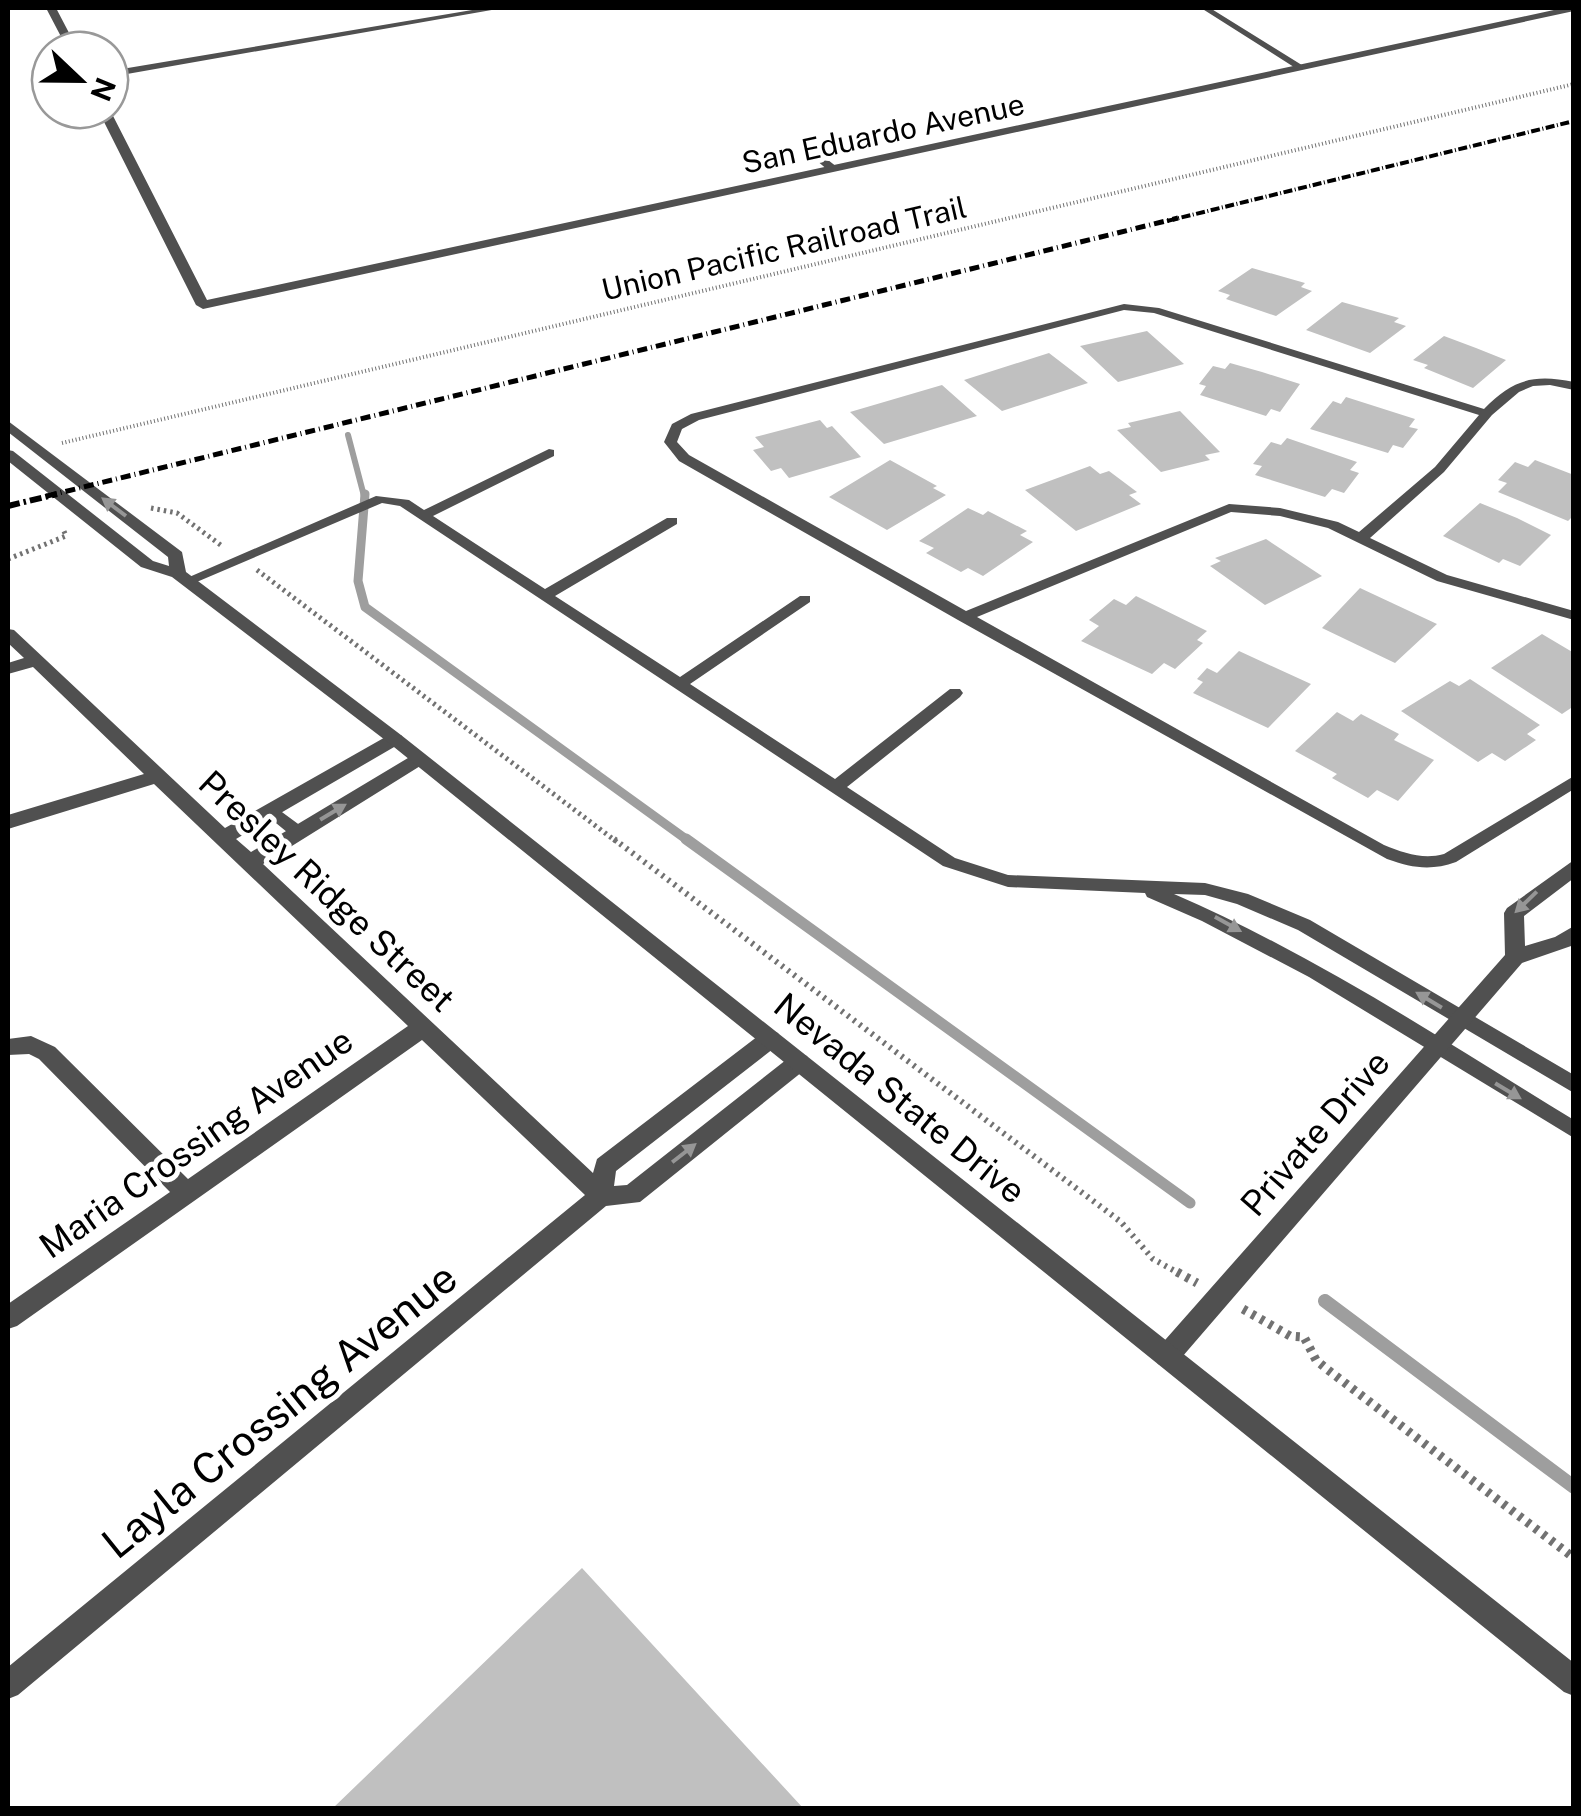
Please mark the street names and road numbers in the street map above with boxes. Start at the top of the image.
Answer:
street label: San Eduardo Avenue [738,85,1028,181]
street label: Union Pacific Railroad Trail [598,188,970,308]
street label: Presley Ridge Street [191,762,463,1020]
street label: Nevada State Drive [766,984,1034,1212]
street label: Maria Crossing Avenue [32,1019,360,1267]
street label: Private Drive [1232,1042,1398,1224]
street label: Layla Crossing Avenue [92,1252,466,1568]

